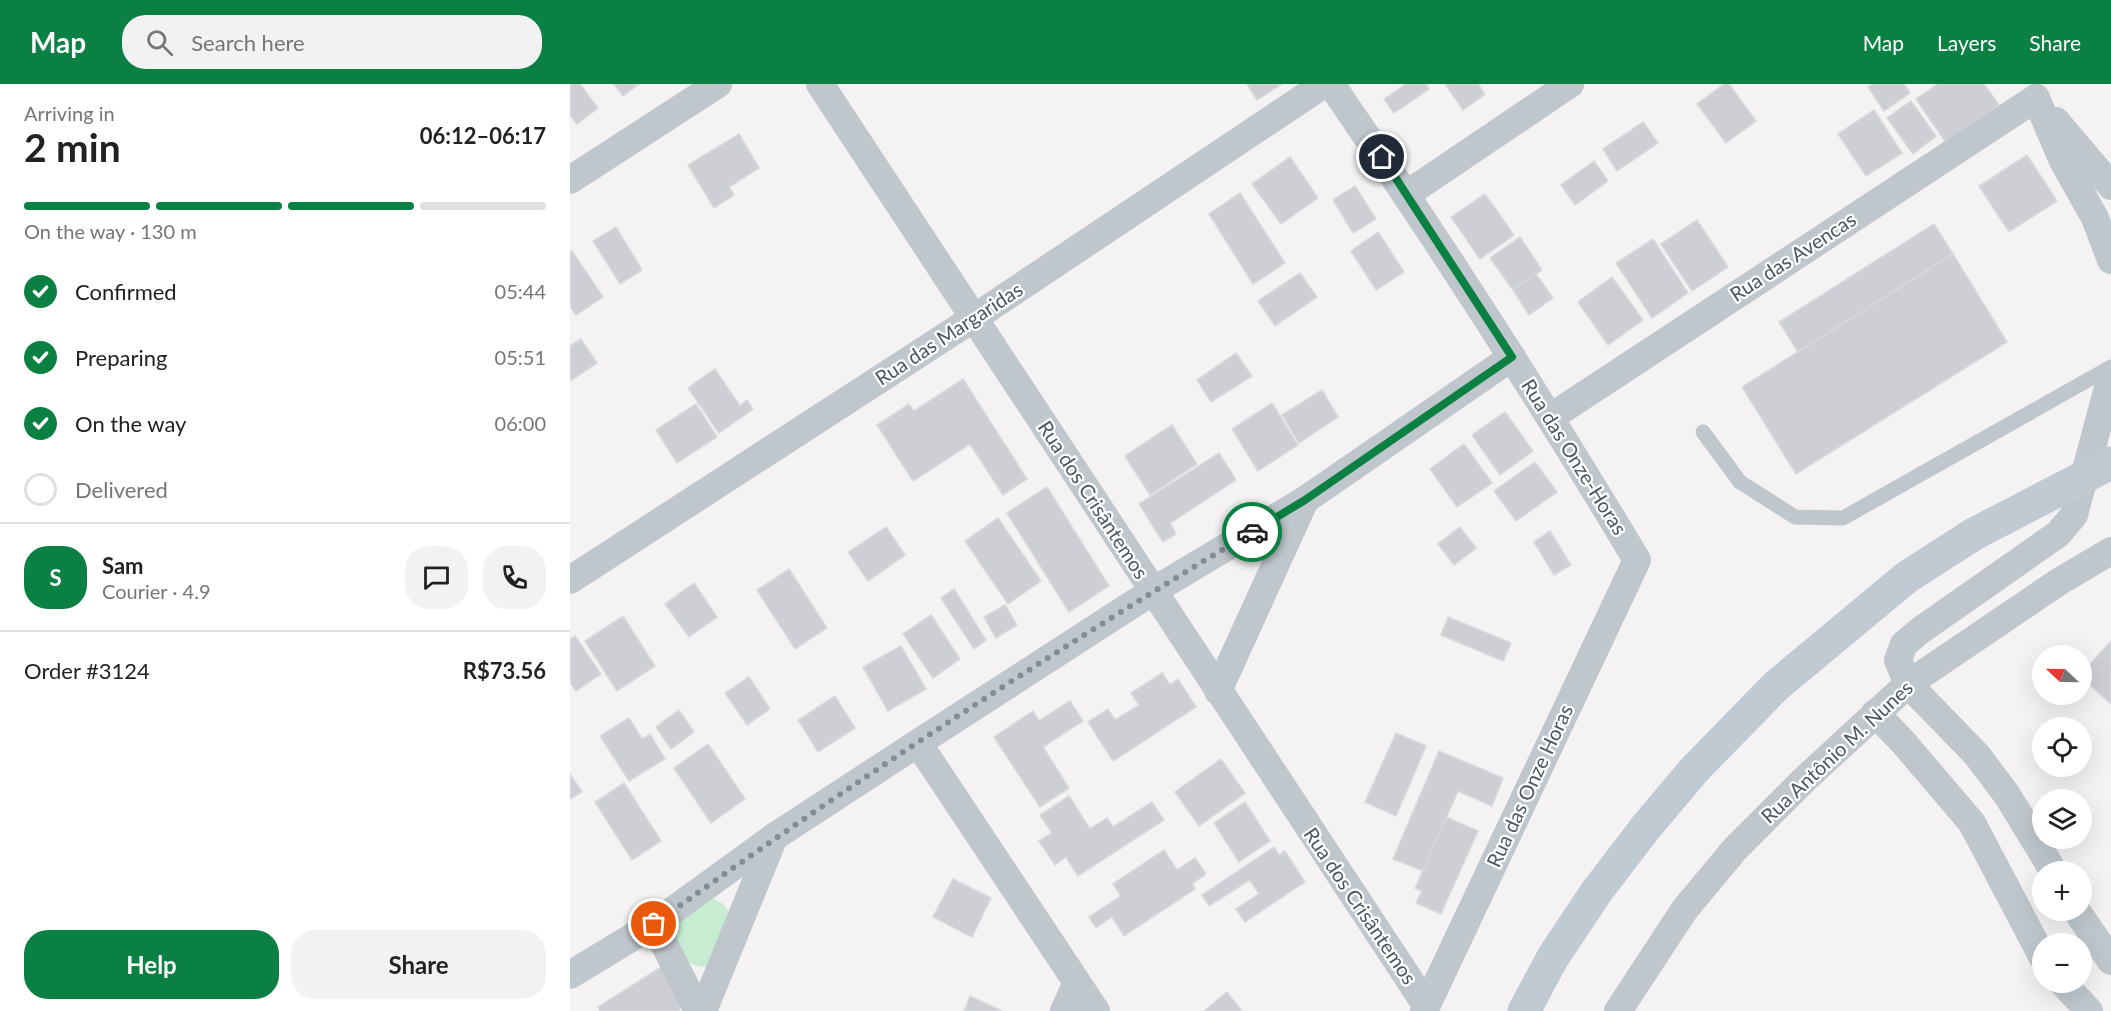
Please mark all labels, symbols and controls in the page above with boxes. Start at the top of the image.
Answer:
search box [122,15,542,69]
text: Map [30,25,86,59]
icon: search [143,26,176,59]
text: Search here [191,29,305,56]
text: Map [1863,30,1904,55]
text: Layers [1937,30,1996,55]
text: Share [2029,30,2081,55]
text: Arriving in [24,101,115,125]
text: 06:12–06:17 [420,122,546,149]
text: 2 min [24,124,121,170]
pin [1356,131,1407,182]
icon: home [1365,140,1398,173]
street label: Rua das Avencas [1725,207,1860,306]
text: On the way · 130 m [24,219,197,243]
icon: check [24,275,57,308]
street label: Rua das Margaridas [870,277,1027,390]
text: Confirmed [75,278,177,305]
text: 05:44 [495,279,546,303]
icon: check [24,341,57,374]
text: Preparing [75,344,167,371]
text: 05:51 [495,345,546,369]
street label: Rua das Onze-Horas [1517,374,1632,539]
icon: check [24,407,57,440]
text: On the way [75,410,186,437]
text: 06:00 [495,411,546,435]
street label: Rua dos Crisântemos [1034,416,1154,583]
text: Delivered [75,476,168,503]
courier [1222,502,1282,562]
icon: car [1236,516,1269,549]
button: chat [405,546,468,609]
button: phone [483,546,546,609]
text: Sam [102,552,144,579]
text: S [49,564,62,591]
text: Courier · 4.9 [102,579,211,603]
north arrow [2032,645,2092,705]
map controls [2032,645,2092,993]
text: Order #3124 [24,657,150,684]
text: R$73.56 [463,657,546,684]
street label: Rua Antônio M. Nunes [1756,675,1917,828]
street label: Rua das Onze Horas [1481,700,1577,871]
button: locate [2032,717,2092,777]
button: layers [2032,789,2092,849]
street label: Rua dos Crisântemos [1299,823,1422,988]
button: + [2032,861,2092,921]
pin [628,898,679,949]
icon: bag [637,907,670,940]
button: Help [24,930,279,999]
button: Share [291,930,546,999]
button: − [2032,933,2092,993]

